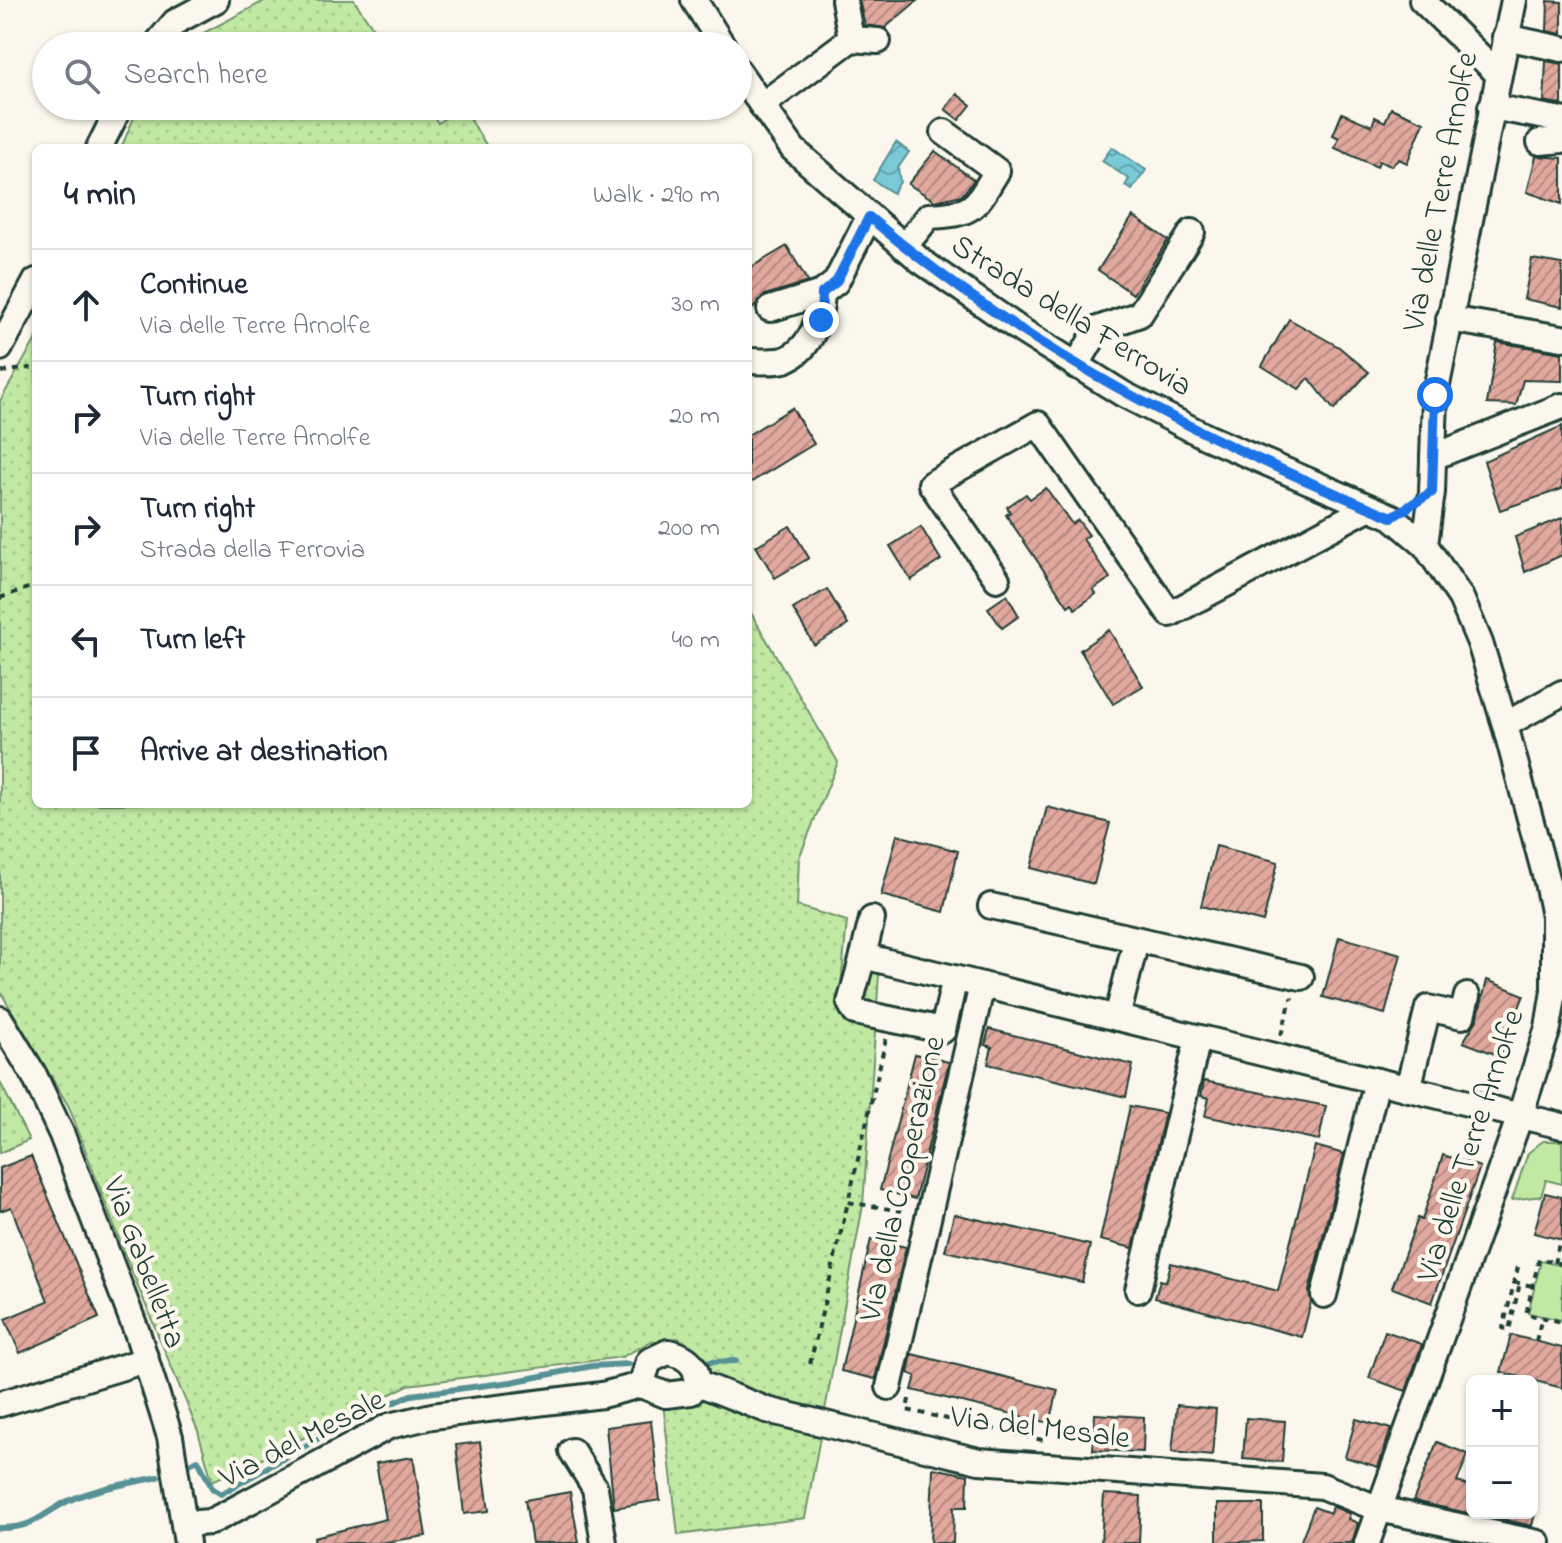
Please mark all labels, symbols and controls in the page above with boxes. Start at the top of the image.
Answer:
search box [32,32,752,120]
street label: Via delle Terre Arnolfe [1392,48,1492,337]
icon: search [60,54,104,98]
text: Search here [124,54,268,98]
text: 4 min [64,171,136,221]
text: Walk · 290 m [593,177,720,215]
street label: Strada della Ferrovia [941,224,1201,410]
text: Continue [140,264,248,308]
icon: ahead [64,283,108,327]
text: 30 m [671,286,720,324]
route end [803,302,839,338]
text: Via delle Terre Arnolfe [140,308,370,346]
text: Turn right [140,376,255,420]
route start [1417,377,1453,413]
icon: right [64,395,108,439]
text: 20 m [669,398,720,436]
text: Via delle Terre Arnolfe [140,420,370,458]
text: Turn right [140,488,255,532]
icon: right [64,507,108,551]
text: 200 m [658,510,720,548]
text: Strada della Ferrovia [140,532,365,570]
icon: left [64,619,108,663]
text: Turn left [140,619,245,663]
text: 40 m [671,622,720,660]
icon: arrive [64,731,108,775]
text: Arrive at destination [140,731,388,775]
street label: Via delle Terre Arnolfe [1406,1003,1538,1289]
street label: Via della Cooperazione [848,1031,960,1327]
street label: Via Gabelletta [88,1170,197,1356]
map controls [1466,1375,1538,1519]
button: + [1466,1375,1538,1447]
street label: Via del Mesale [211,1378,395,1502]
street label: Via del Mesale [947,1395,1133,1463]
button: − [1466,1447,1538,1519]

